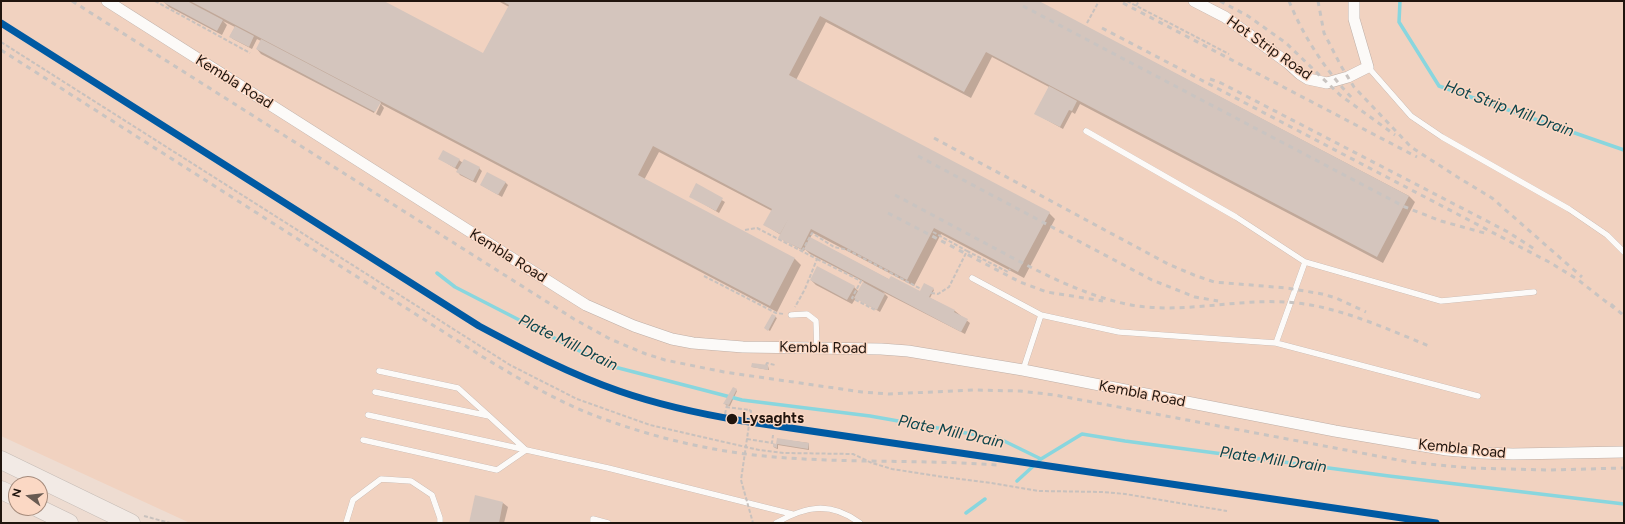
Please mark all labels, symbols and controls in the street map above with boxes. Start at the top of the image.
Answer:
street label: Hot Strip Road [1223,12,1315,84]
street label: Kembla Road [192,51,276,113]
water label: Hot Strip Mill Drain [1441,77,1577,141]
street label: Kembla Road [466,225,550,287]
water label: Plate Mill Drain [515,311,621,375]
street label: Kembla Road [779,338,867,358]
street label: Kembla Road [1097,377,1187,411]
place label: Lysaghts [742,410,804,428]
water label: Plate Mill Drain [896,411,1006,453]
marker: Lysaghts [725,412,739,426]
street label: Kembla Road [1417,435,1507,463]
water label: Plate Mill Drain [1218,443,1328,477]
north arrow [8,476,48,516]
text: N [10,487,24,499]

